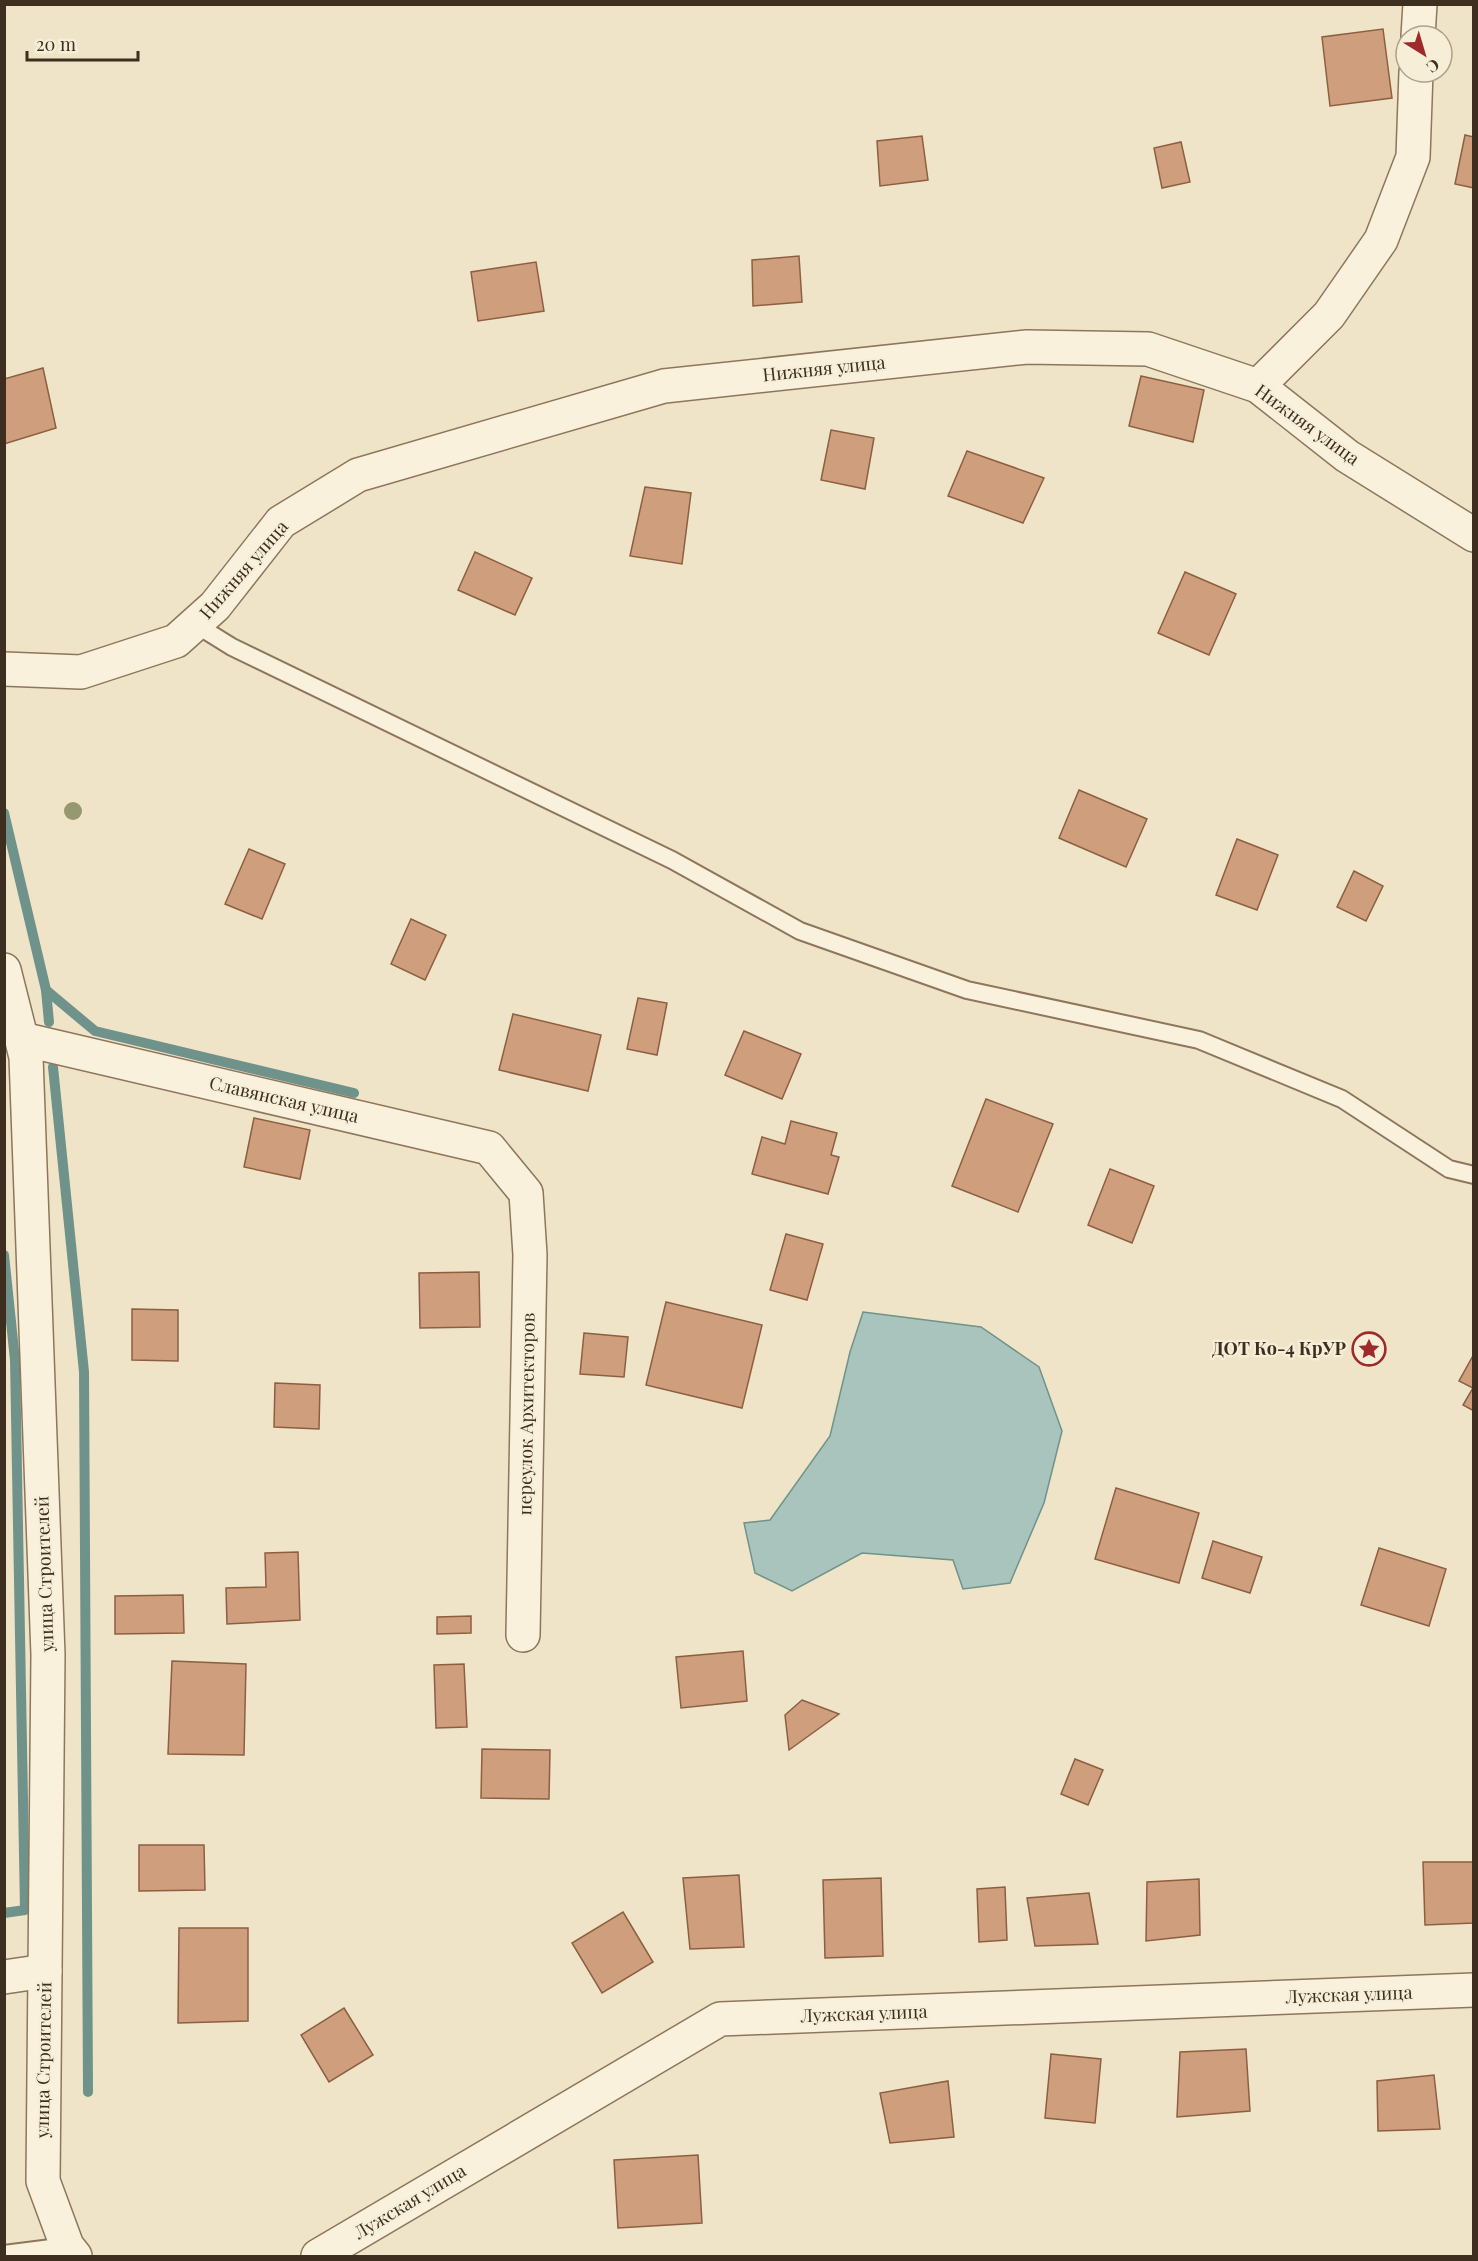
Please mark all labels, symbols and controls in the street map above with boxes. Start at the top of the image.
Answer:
scale bar [27,24,138,62]
north arrow [1394,24,1454,84]
text: 20 m [36,32,76,56]
text: С [1423,55,1444,78]
street label: Нижняя улица [761,350,887,386]
street label: Нижняя улица [1251,378,1365,470]
street label: Нижняя улица [194,515,293,624]
street label: Славянская улица [207,1070,361,1128]
street label: переулок Архитекторов [512,1312,540,1516]
place icon: ДОТ Ко-4 КрУР [1351,1331,1387,1367]
place label: ДОТ Ко-4 КрУР [1212,1336,1346,1360]
street label: улица Строителей [29,1496,59,1653]
street label: Лужская улица [1284,1980,1413,2008]
street label: улица Строителей [30,1982,56,2139]
street label: Лужская улица [799,1999,928,2027]
street label: Лужская улица [348,2158,470,2245]

